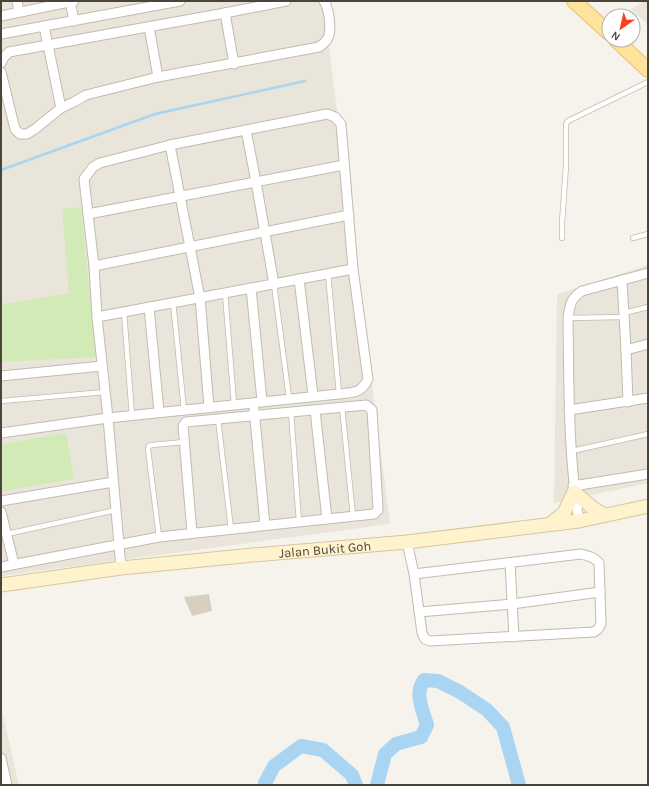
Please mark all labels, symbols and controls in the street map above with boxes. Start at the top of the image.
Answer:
north arrow [601,8,641,48]
text: N [609,28,623,43]
street label: Jalan Bukit Goh [278,538,372,560]

